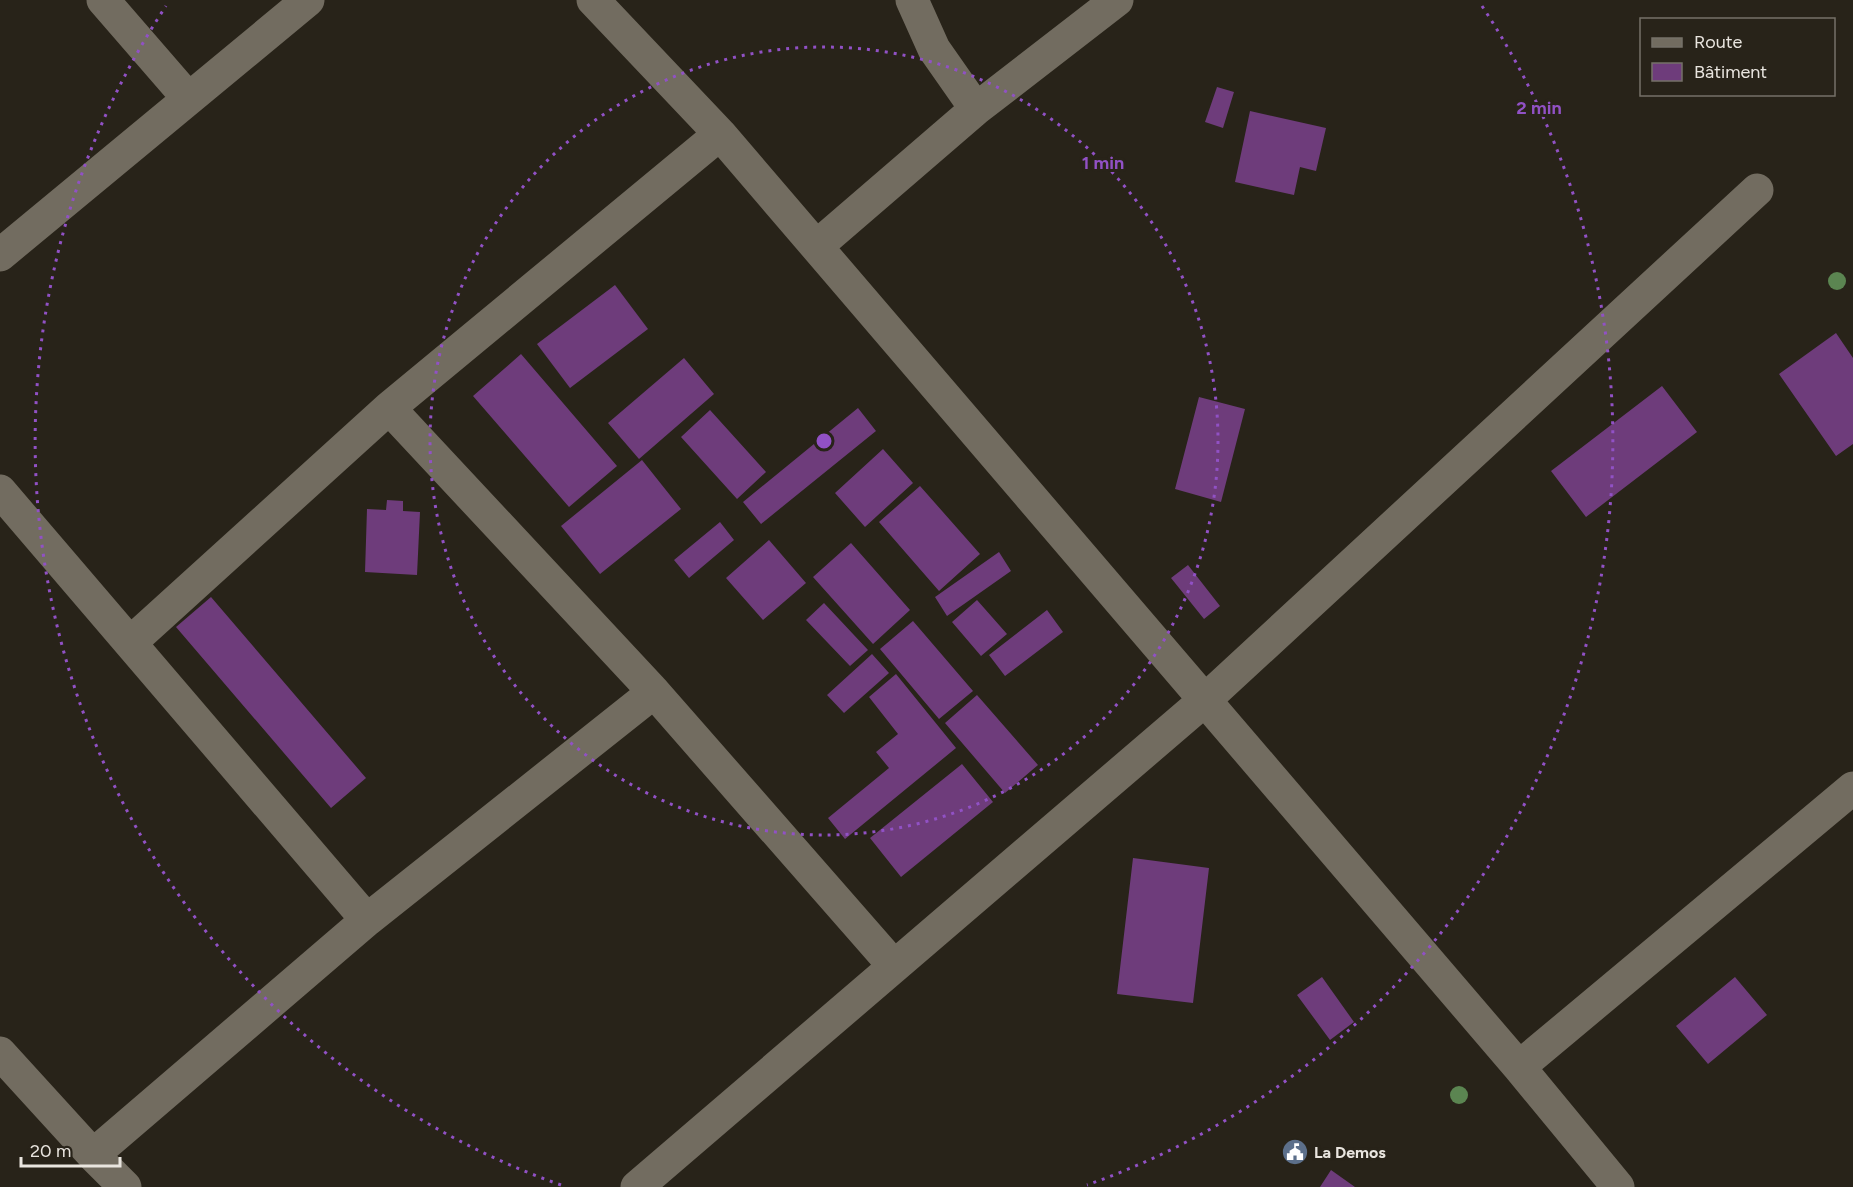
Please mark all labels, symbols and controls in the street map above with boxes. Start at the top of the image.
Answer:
legend [1640,18,1835,96]
text: Route [1694,31,1743,53]
text: Bâtiment [1694,61,1767,83]
text: 2 min [1516,97,1562,119]
text: 1 min [1082,152,1124,174]
centre of rings [814,431,834,451]
scale bar [21,1130,120,1168]
public building icon: La Demos [1280,1137,1310,1167]
text: 20 m [30,1140,71,1162]
place label: La Demos [1314,1143,1386,1162]

